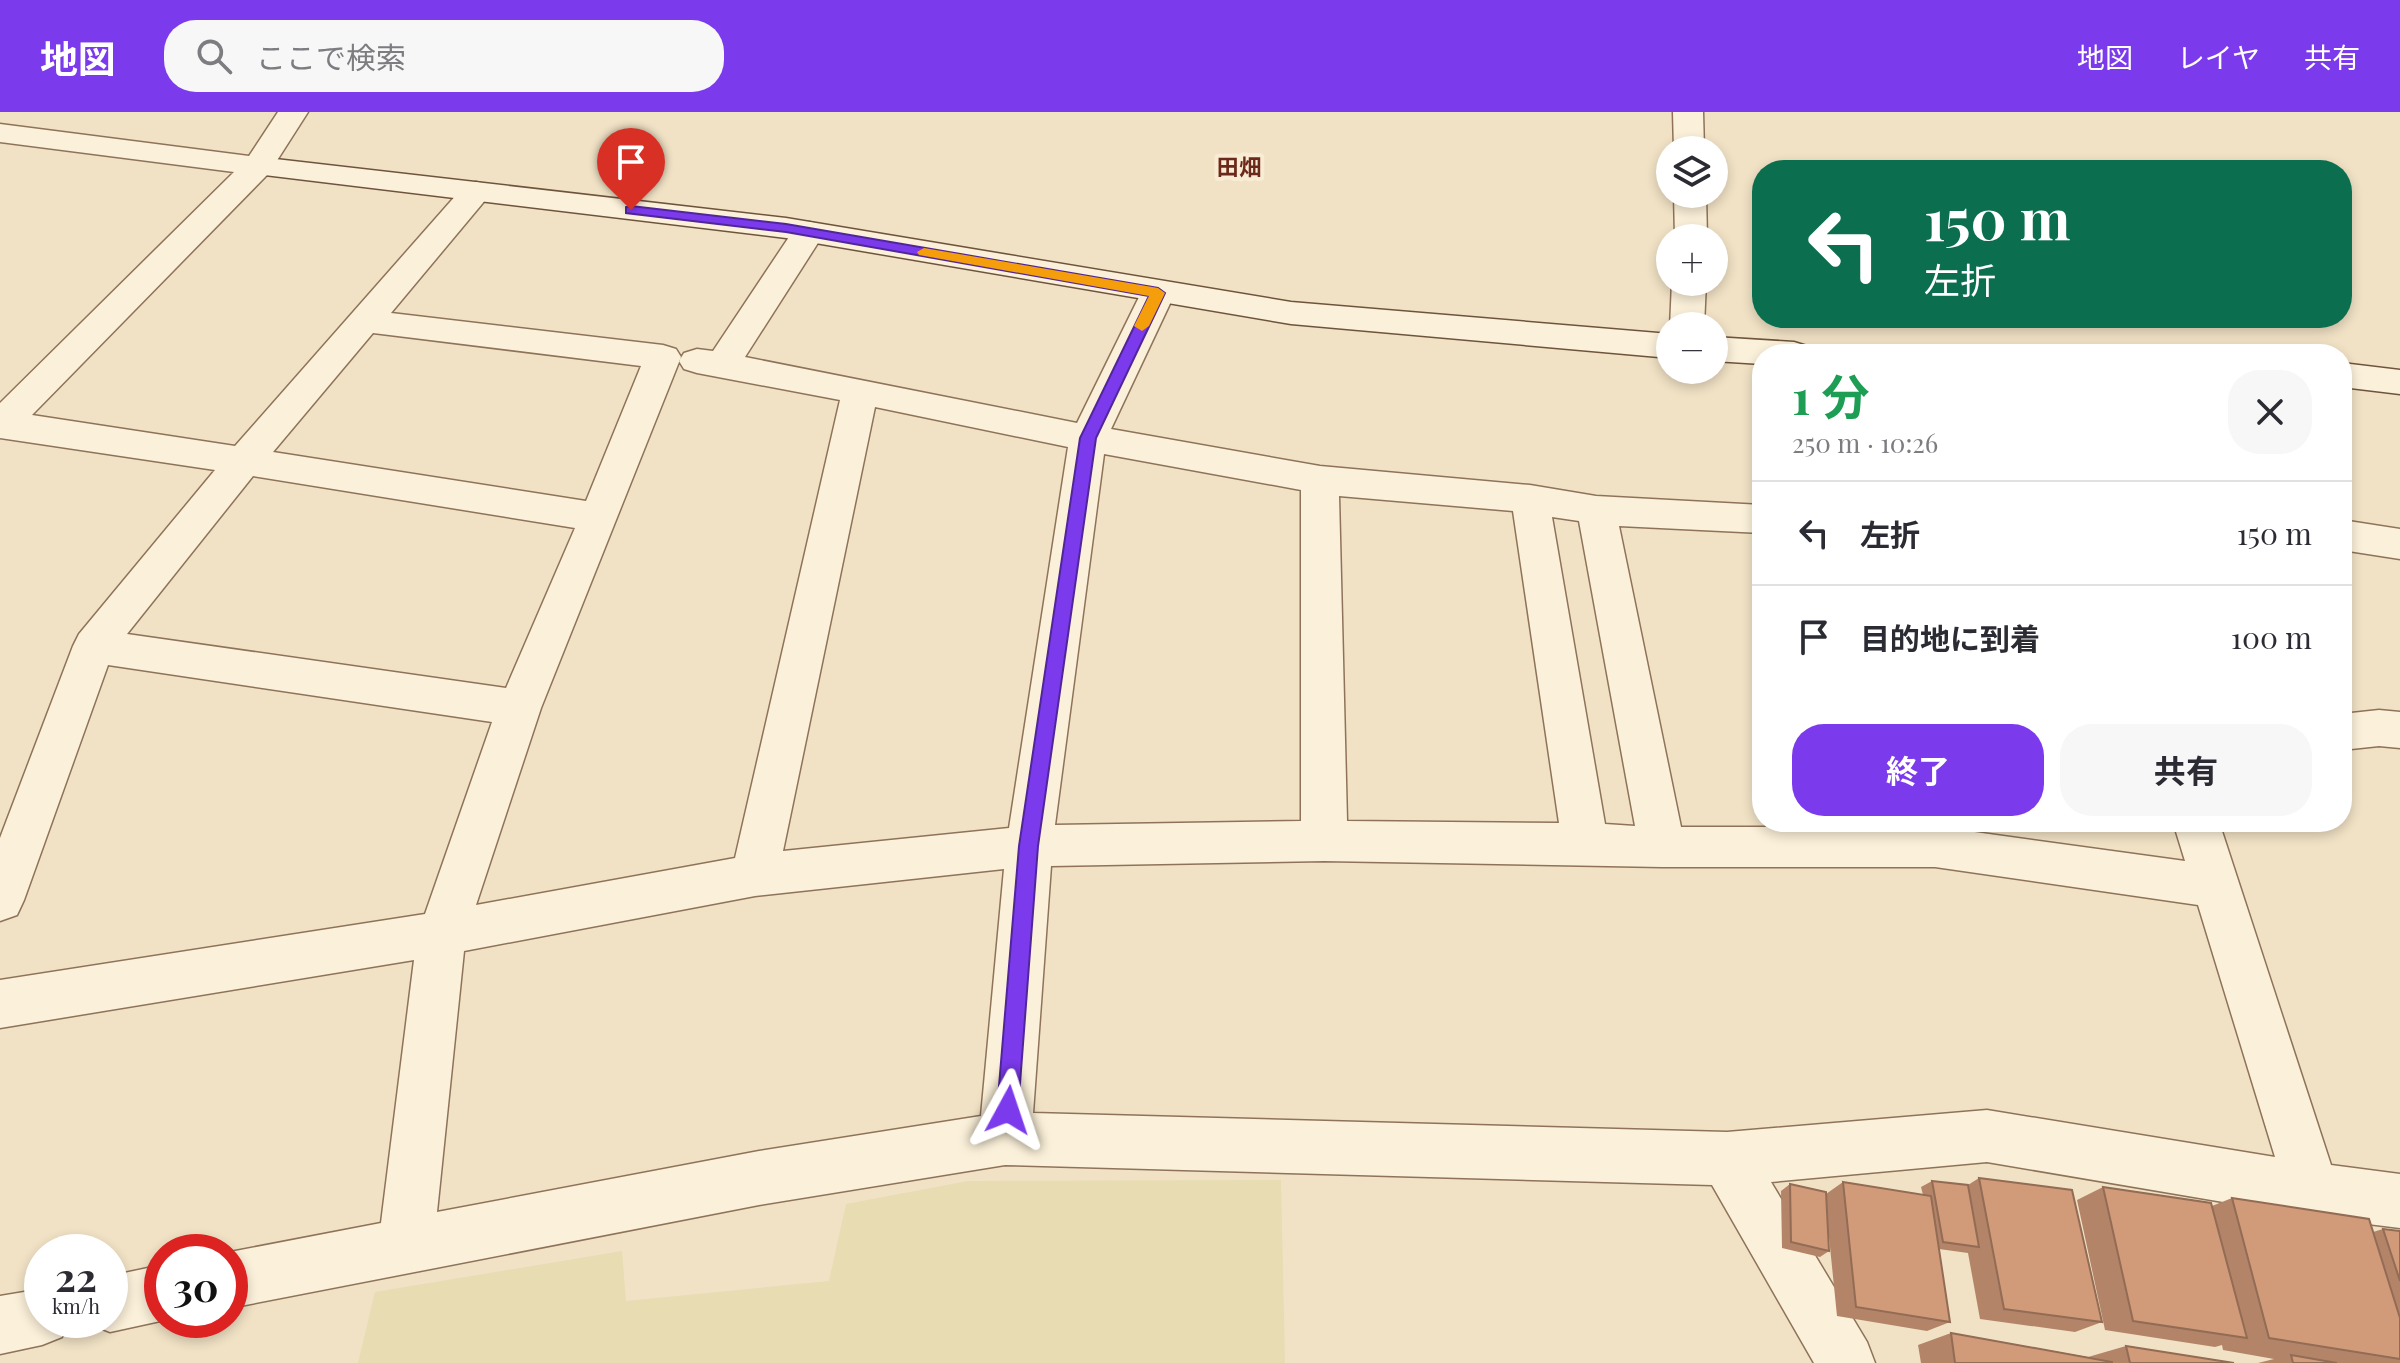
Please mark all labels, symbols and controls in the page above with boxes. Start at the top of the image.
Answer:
search box [164,20,724,92]
text: 地図 [40,32,116,83]
icon: search [192,34,236,78]
text: ここで検索 [256,37,406,77]
text: 地図 [2077,38,2133,75]
text: レイヤ [2177,38,2260,75]
text: 共有 [2304,38,2360,75]
pin [597,128,665,210]
map controls [1656,136,1728,384]
button: layers [1656,136,1728,208]
icon: arrive [609,140,653,184]
district label: 田畑 [1217,151,1261,181]
text: 150 m [1924,180,2070,255]
icon: left [1792,192,1896,296]
button: + [1656,224,1728,296]
text: 左折 [1924,255,1996,303]
button: − [1656,312,1728,384]
text: 1 分 [1792,363,1870,427]
button: close [2228,370,2312,454]
text: 250 m · 10:26 [1792,425,1938,460]
icon: left [1792,511,1836,555]
text: 150 m [2237,513,2312,553]
text: 左折 [1860,514,1920,554]
icon: arrive [1792,615,1836,659]
text: 100 m [2231,617,2312,657]
text: 目的地に到着 [1860,618,2040,658]
button: 終了 [1792,724,2044,816]
button: 共有 [2060,724,2312,816]
position arrow [966,1068,1050,1152]
speed limit sign: 30 [144,1234,248,1338]
text: 22 [55,1249,97,1302]
text: km/h [52,1292,100,1319]

